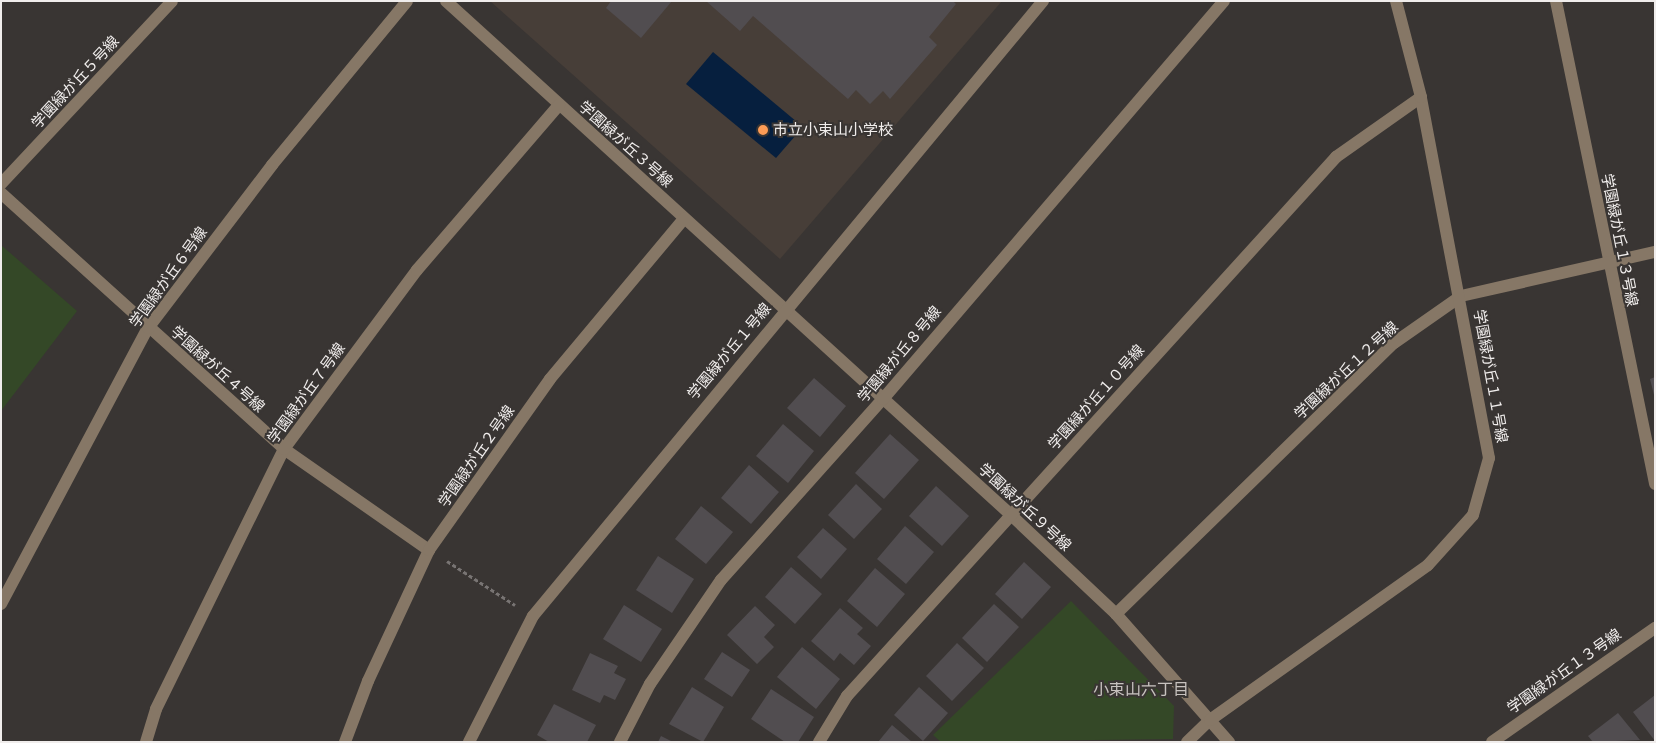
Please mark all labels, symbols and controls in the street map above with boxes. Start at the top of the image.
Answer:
street label: 学園緑が丘５号線 [27,32,123,132]
street label: 学園緑が丘３号線 [575,97,677,191]
place label: 市立小束山小学校 [773,121,893,139]
marker: 市立小束山小学校 [757,124,769,136]
street label: 学園緑が丘１３号線 [1598,172,1642,308]
street label: 学園緑が丘６号線 [125,223,211,331]
street label: 学園緑が丘１号線 [684,299,774,403]
street label: 学園緑が丘８号線 [854,302,944,406]
street label: 学園緑が丘１１号線 [1470,308,1512,444]
street label: 学園緑が丘１２号線 [1290,317,1402,423]
street label: 学園緑が丘４号線 [167,322,269,416]
street label: 学園緑が丘７号線 [263,339,349,447]
street label: 学園緑が丘１０号線 [1044,341,1148,453]
street label: 学園緑が丘２号線 [434,402,518,510]
street label: 学園緑が丘９号線 [975,459,1075,555]
street label: 学園緑が丘１３号線 [1504,625,1624,717]
district label: 小束山六丁目 [1093,679,1189,699]

